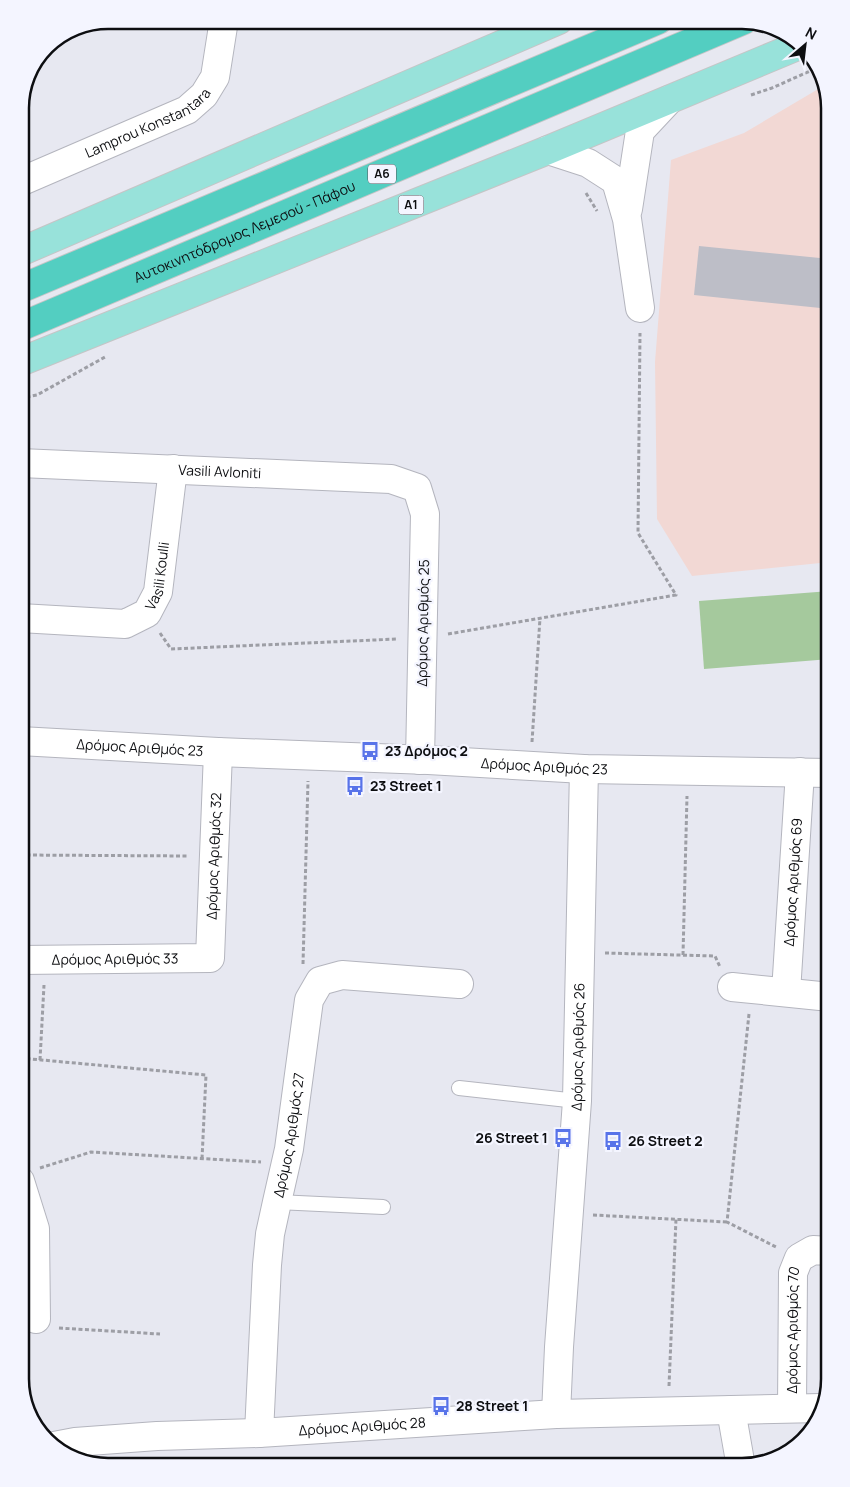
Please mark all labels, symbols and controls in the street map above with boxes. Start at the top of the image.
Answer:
north arrow [780,20,830,70]
text: N [802,22,820,44]
street label: Lamprou Konstantara [82,85,215,162]
road number: A6 [368,164,396,183]
street label: Αυτοκινητόδρομος Λεμεσού - Πάφου [131,176,358,287]
road number: A1 [398,196,424,214]
street label: Vasili Avloniti [178,460,262,482]
street label: Vasili Koulli [140,541,173,613]
street label: Δρόμος Αριθμός 25 [412,559,433,687]
street label: Δρόμος Αριθμός 23 [76,734,204,760]
bus stop icon: 23 Δρόμος 2 [359,740,381,762]
place label: 23 Δρόμος 2 [385,741,468,760]
street label: Δρόμος Αριθμός 23 [480,753,608,778]
bus stop icon: 23 Street 1 [344,775,366,797]
place label: 23 Street 1 [370,776,442,795]
street label: Δρόμος Αριθμός 32 [201,792,225,920]
street label: Δρόμος Αριθμός 69 [779,817,806,947]
street label: Δρόμος Αριθμός 33 [51,948,179,969]
street label: Δρόμος Αριθμός 26 [566,982,588,1111]
street label: Δρόμος Αριθμός 27 [268,1071,308,1199]
bus stop icon: 26 Street 1 [552,1127,574,1149]
place label: 26 Street 1 [476,1128,548,1147]
bus stop icon: 26 Street 2 [602,1130,624,1152]
place label: 26 Street 2 [628,1131,703,1150]
street label: Δρόμος Αριθμός 70 [782,1263,804,1394]
bus stop icon: 28 Street 1 [430,1395,452,1417]
place label: 28 Street 1 [456,1396,528,1415]
street label: Δρόμος Αριθμός 28 [298,1412,426,1439]

